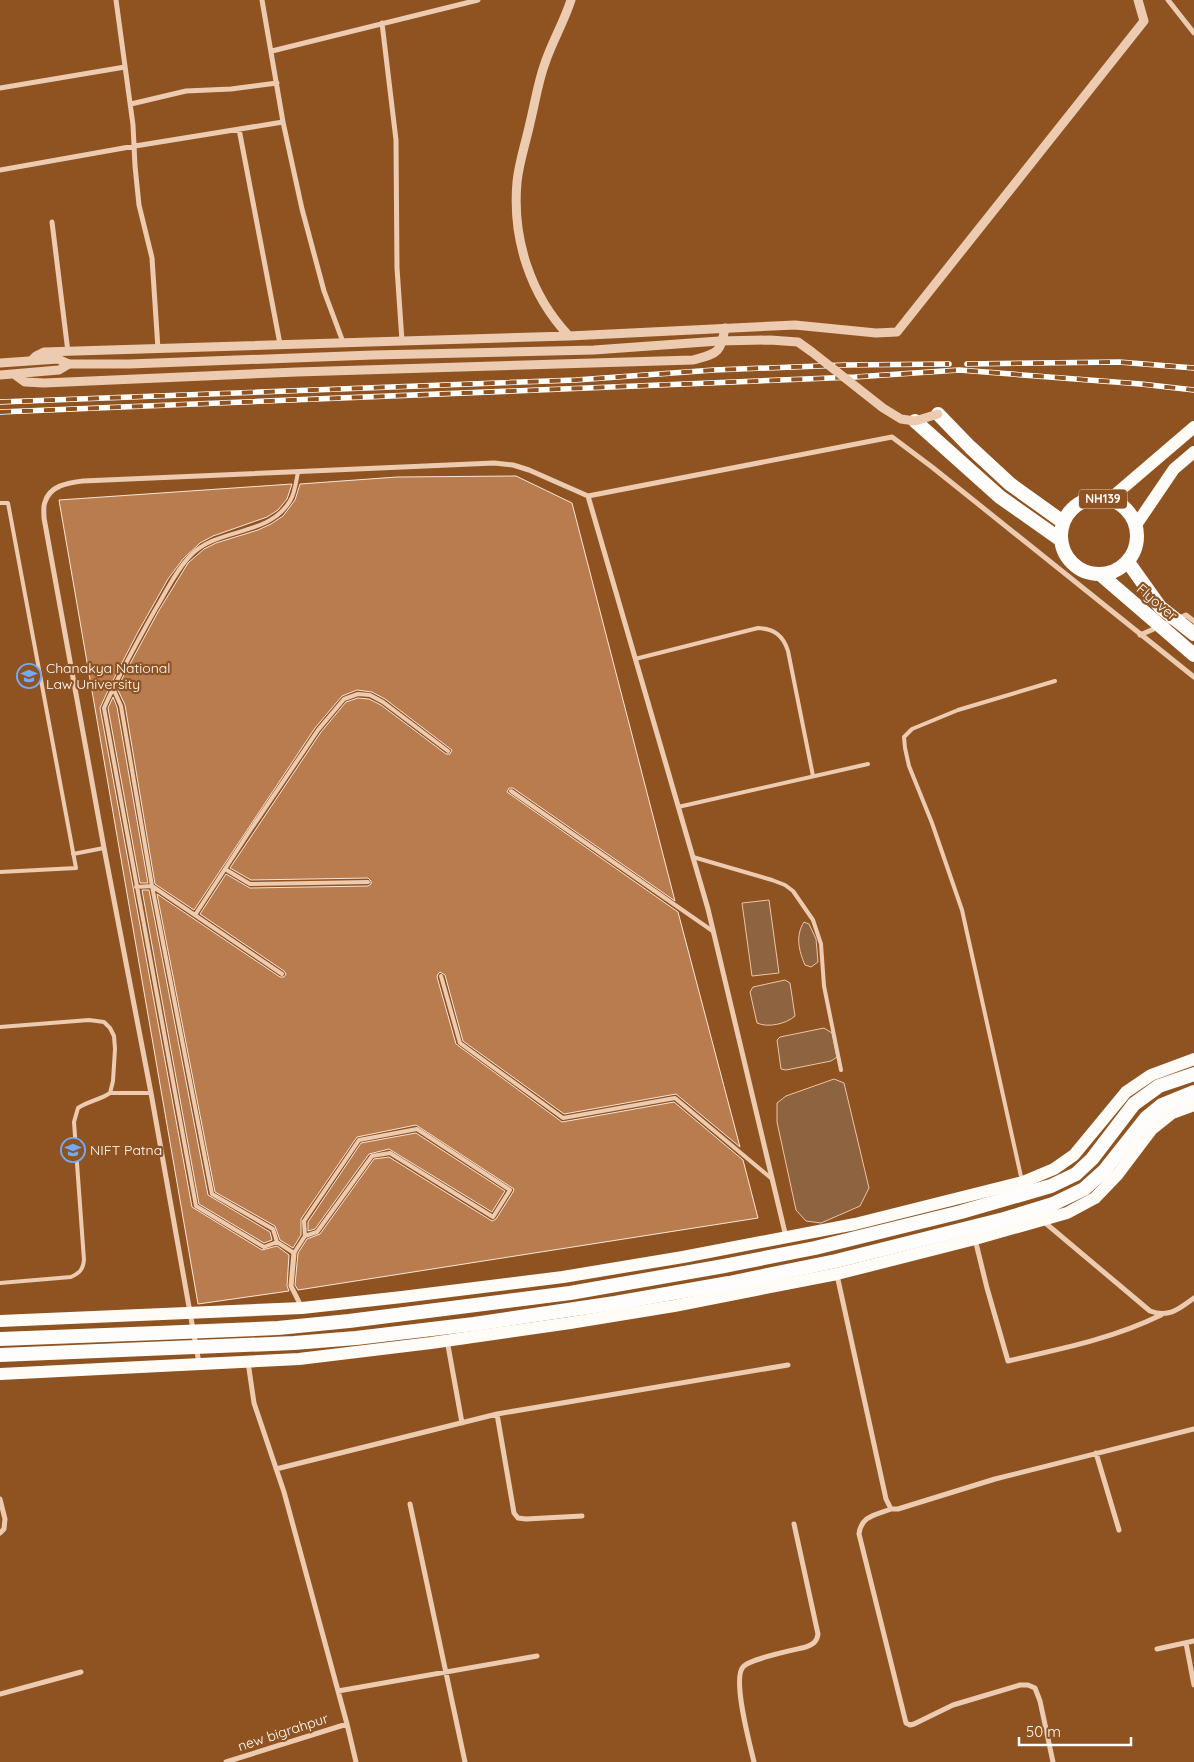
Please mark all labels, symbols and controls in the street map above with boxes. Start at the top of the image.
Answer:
road number: NH139 [1079,489,1127,508]
street label: Flyover [1133,580,1182,625]
place label: Chanakya National Law University [46,659,171,693]
school or university icon: Chanakya National Law University [16,663,42,689]
school or university icon: NIFT Patna [60,1137,86,1163]
place label: NIFT Patna [90,1141,162,1159]
street label: new bigrahpur [235,1709,331,1755]
scale bar [1019,1714,1132,1746]
text: 50 m [1026,1722,1061,1741]

